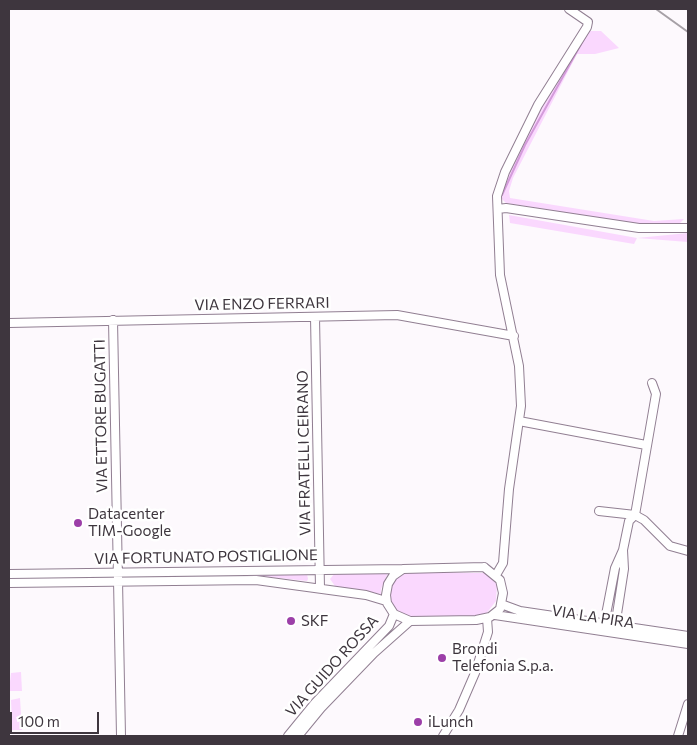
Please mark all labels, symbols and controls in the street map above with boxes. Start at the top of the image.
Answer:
street label: VIA ENZO FERRARI [194,294,330,314]
street label: VIA ETTORE BUGATTI [91,339,111,493]
street label: VIA FRATELLI CEIRANO [294,370,314,536]
place label: Datacenter TIM-Google [88,505,171,540]
marker: Datacenter TIM-Google [72,517,84,529]
street label: VIA FORTUNATO POSTIGLIONE [94,546,318,568]
street label: VIA LA PIRA [550,602,636,632]
street label: VIA GUIDO ROSSA [282,612,382,720]
place label: SKF [301,612,328,630]
marker: SKF [285,615,297,627]
place label: Brondi Telefonia S.p.a. [452,640,553,675]
marker: Brondi Telefonia S.p.a. [436,652,448,664]
scale bar [12,702,101,734]
text: 100 m [18,712,60,730]
place label: iLunch [428,713,473,731]
marker: iLunch [412,716,424,728]

